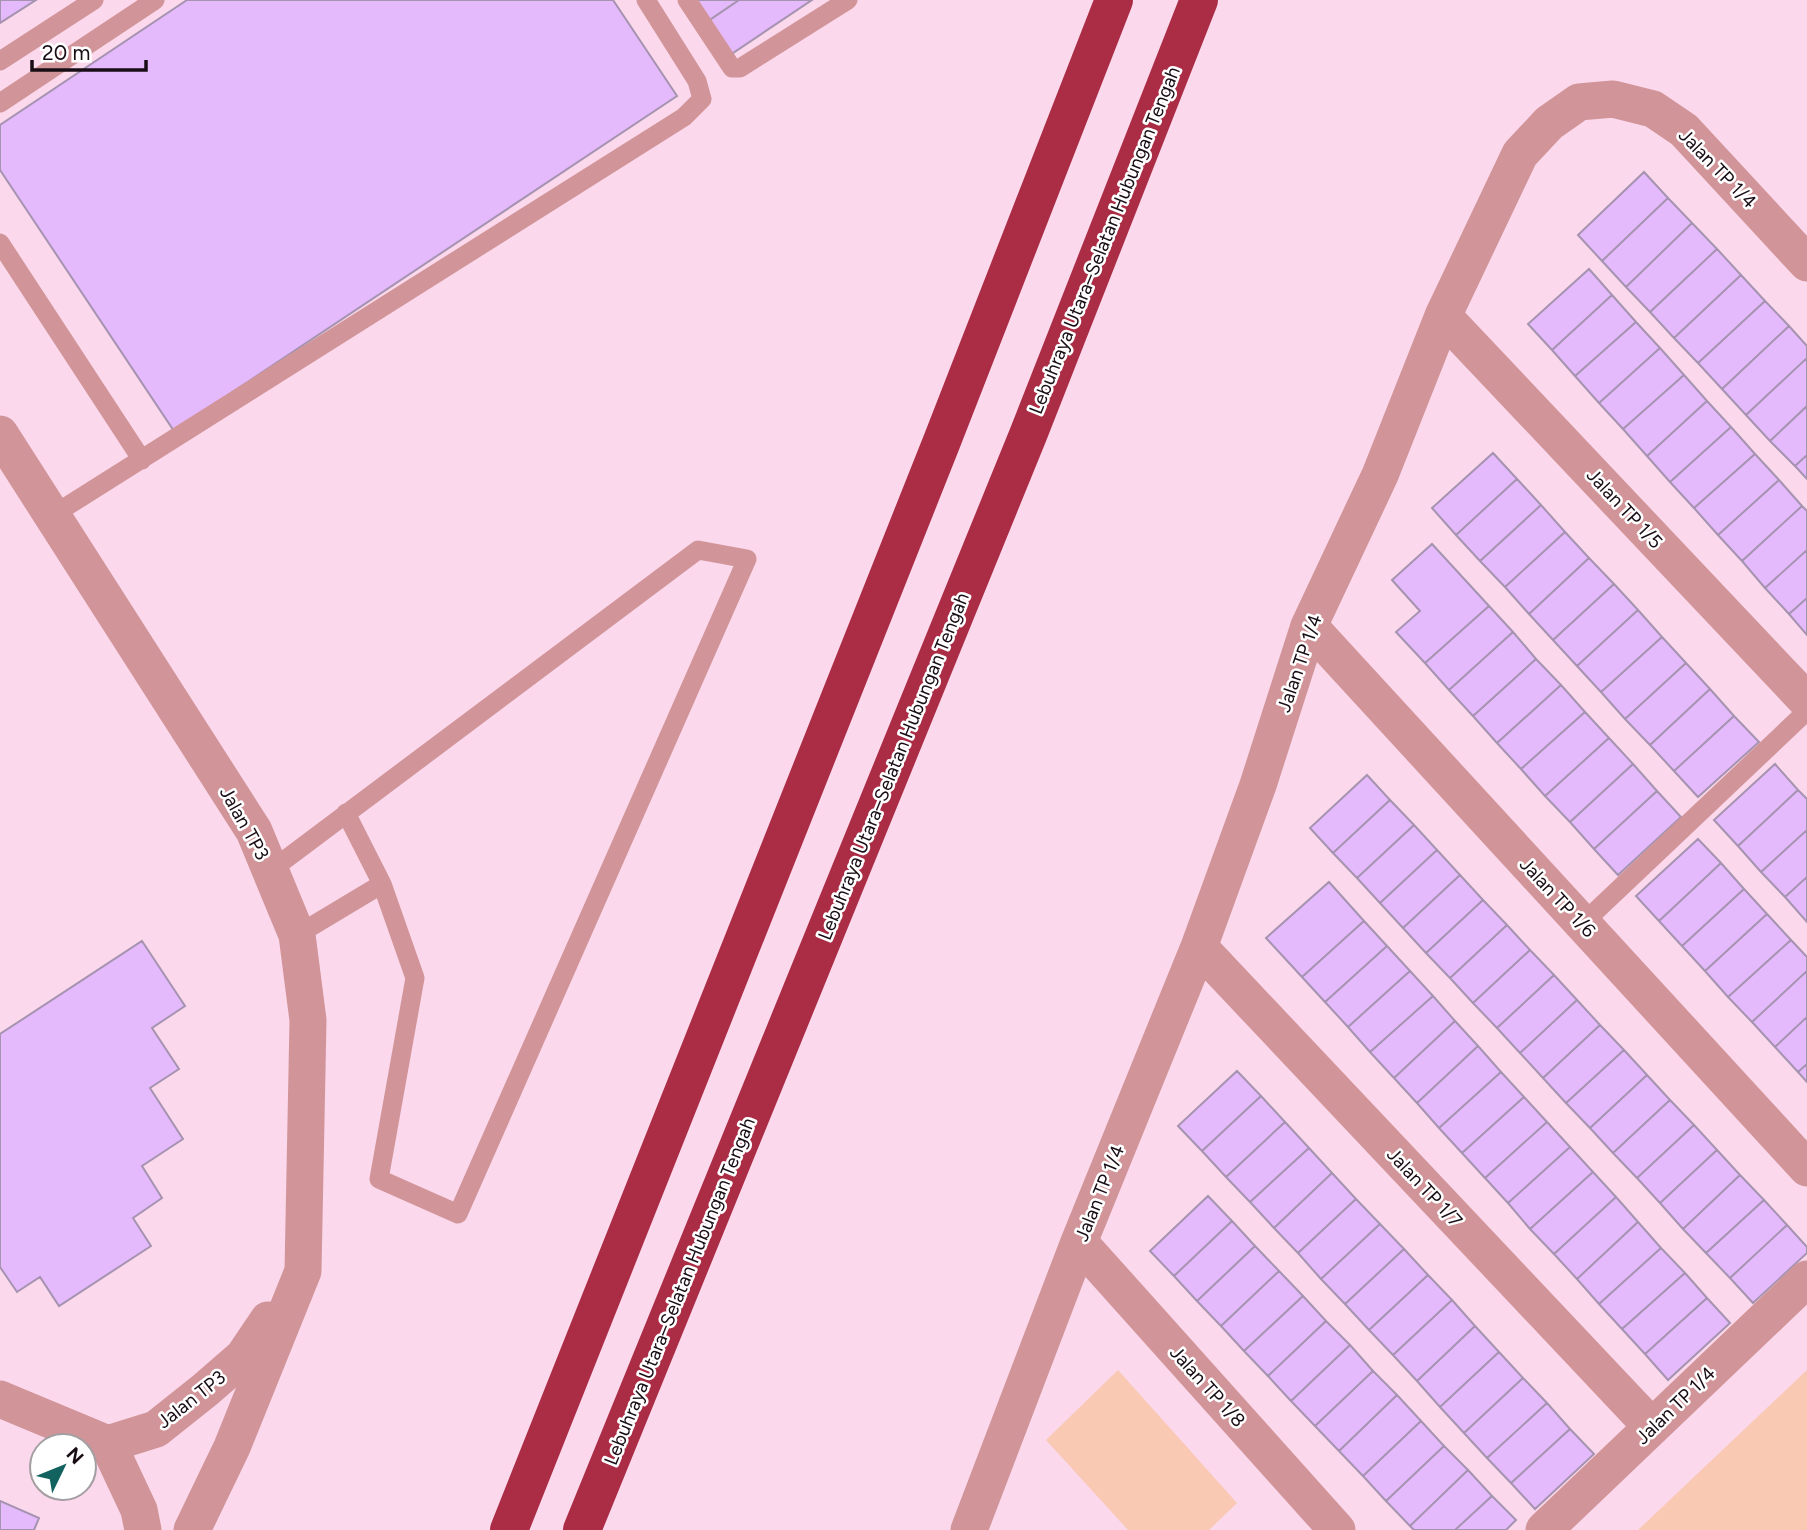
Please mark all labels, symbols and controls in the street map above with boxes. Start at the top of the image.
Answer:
scale bar [32,28,145,72]
text: 20 m [42,40,90,65]
street label: Lebuhraya Utara–Selatan Hubungan Tengah [1024,63,1185,417]
street label: Jalan TP 1/4 [1674,124,1761,213]
street label: Jalan TP 1/5 [1582,464,1668,553]
street label: Lebuhraya Utara–Selatan Hubungan Tengah [813,589,974,943]
street label: Jalan TP 1/4 [1272,611,1327,715]
street label: Jalan TP3 [215,782,274,864]
street label: Jalan TP 1/6 [1515,853,1601,942]
street label: Lebuhraya Utara–Selatan Hubungan Tengah [599,1114,760,1468]
street label: Jalan TP 1/4 [1070,1141,1129,1245]
street label: Jalan TP 1/7 [1382,1143,1467,1232]
street label: Jalan TP 1/8 [1165,1341,1250,1432]
street label: Jalan TP 1/4 [1631,1362,1720,1449]
street label: Jalan TP3 [153,1366,230,1433]
north arrow [28,1432,98,1502]
text: N [62,1443,88,1469]

